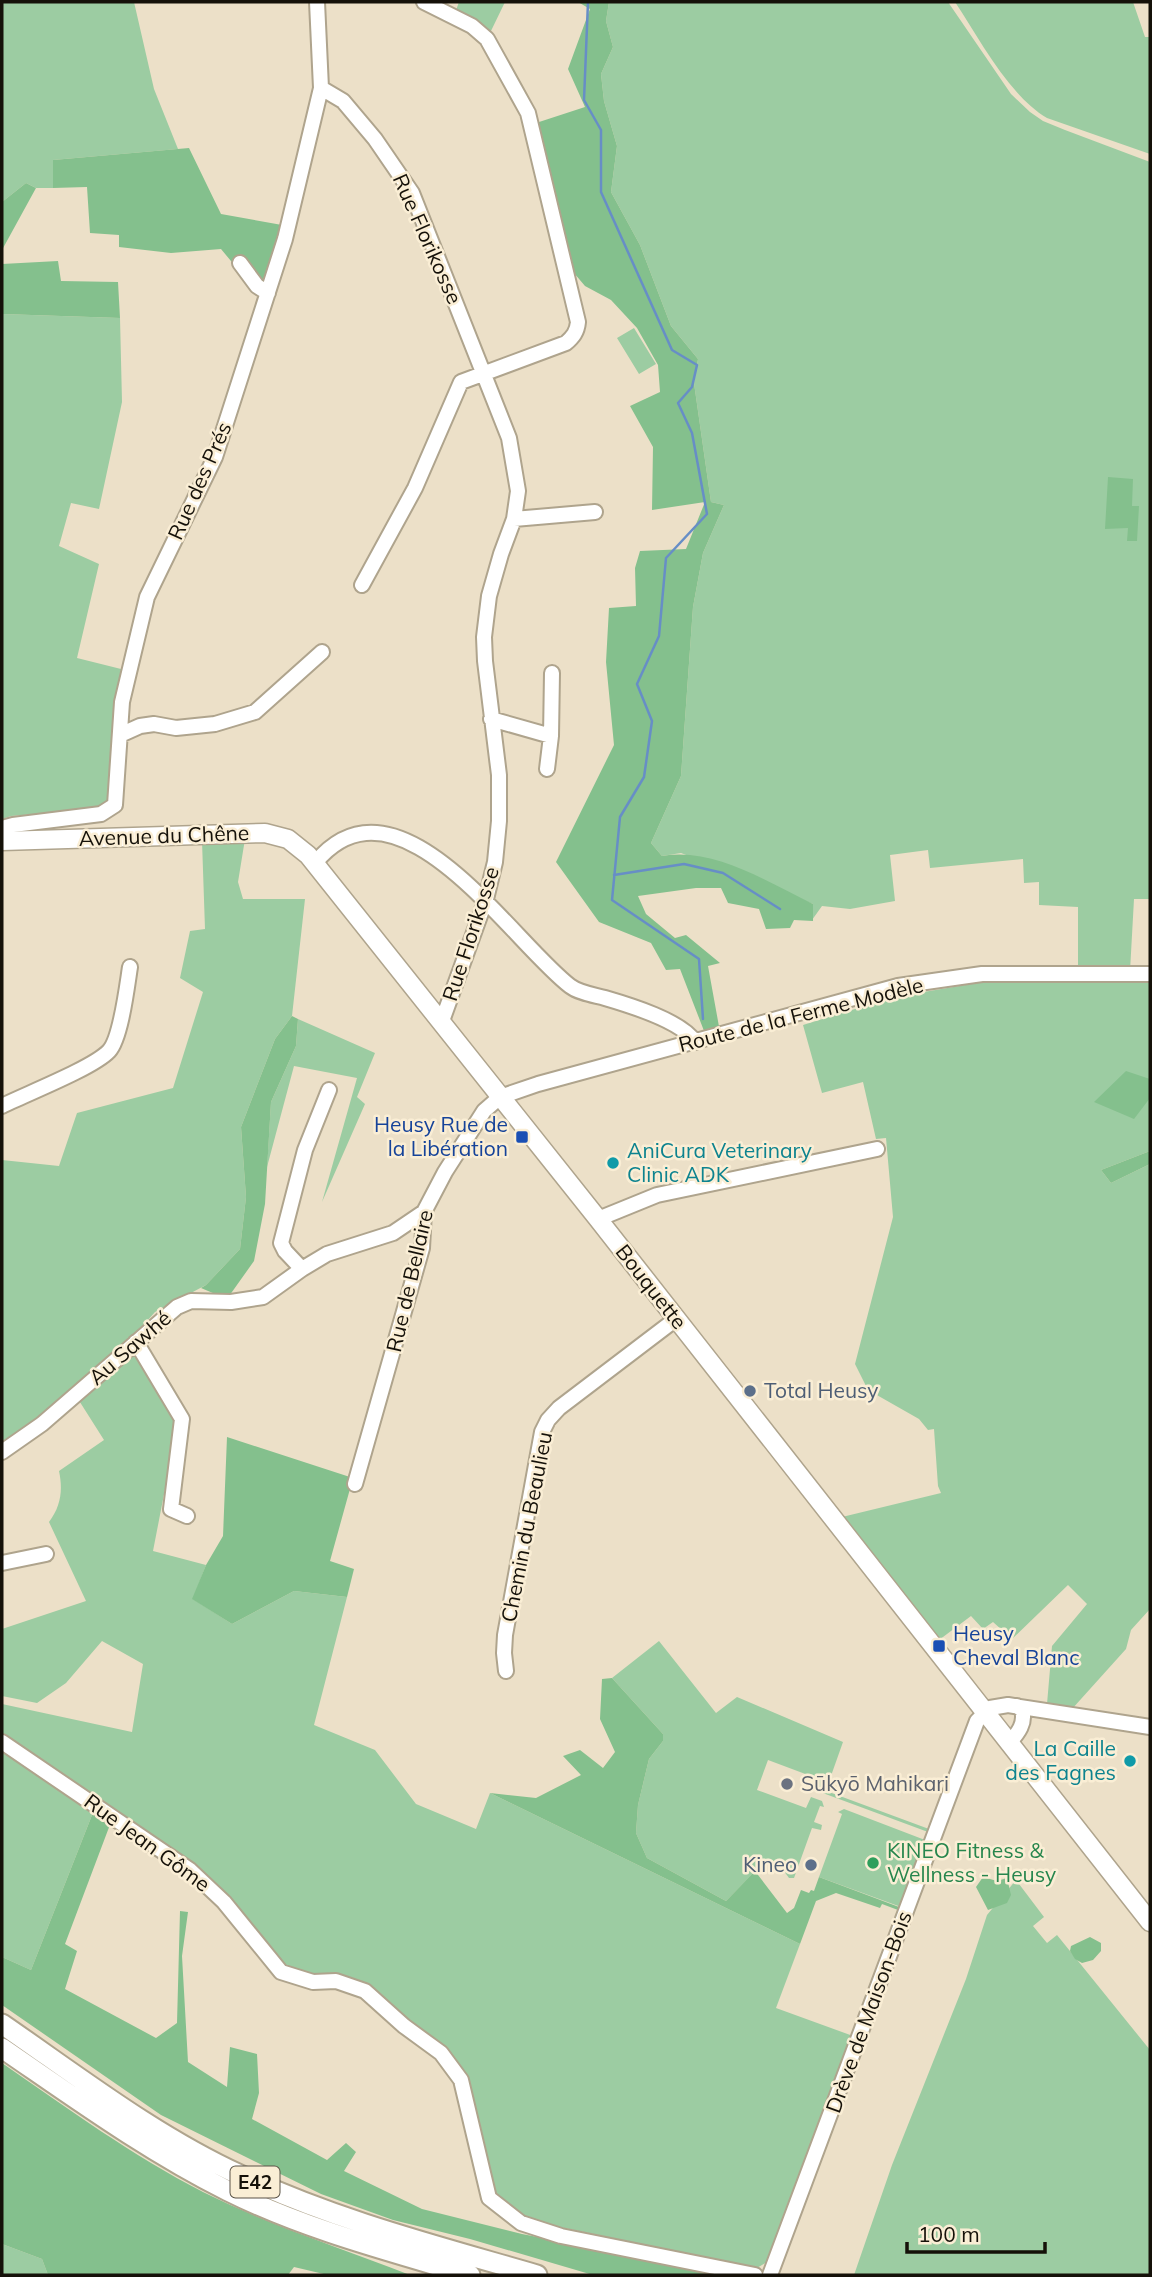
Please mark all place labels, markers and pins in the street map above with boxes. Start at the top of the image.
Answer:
place label: Heusy Rue de la Libération [374,1111,508,1161]
marker: Heusy Rue de la Libération [514,1129,530,1145]
place label: AniCura Veterinary Clinic ADK [627,1137,812,1187]
marker: AniCura Veterinary Clinic ADK [605,1155,621,1171]
place label: Total Heusy [764,1377,878,1403]
marker: Total Heusy [742,1383,758,1399]
place label: Heusy Cheval Blanc [953,1620,1080,1670]
marker: Heusy Cheval Blanc [931,1638,947,1654]
place label: La Caille des Fagnes [1005,1735,1116,1785]
marker: La Caille des Fagnes [1122,1753,1138,1769]
place label: Sūkyō Mahikari [801,1770,949,1796]
marker: Sūkyō Mahikari [779,1776,795,1792]
place label: KINEO Fitness & Wellness - Heusy [887,1837,1056,1887]
place label: Kineo [743,1851,797,1877]
marker: KINEO Fitness & Wellness - Heusy [865,1855,881,1871]
marker: Kineo [803,1857,819,1873]

